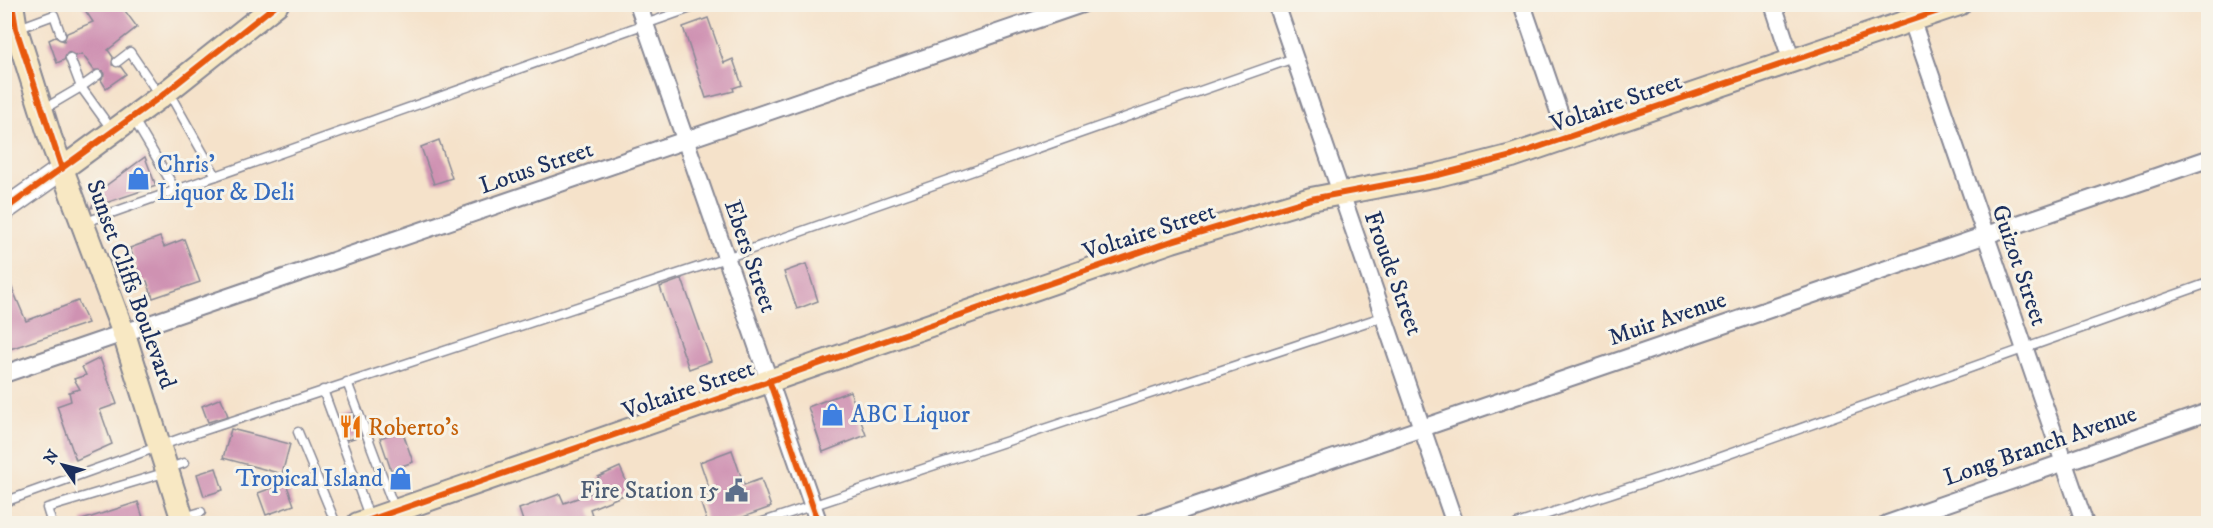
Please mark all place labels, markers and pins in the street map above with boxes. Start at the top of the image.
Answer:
place label: Chris' Liquor & Deli [157,150,294,208]
shop icon: Chris' Liquor & Deli [126,165,152,191]
place label: ABC Liquor [851,400,970,430]
shop icon: ABC Liquor [820,401,846,427]
place label: Roberto's [368,413,459,443]
restaurant icon: Roberto's [337,414,363,440]
place label: Tropical Island [236,464,383,494]
shop icon: Tropical Island [388,465,414,491]
place label: Fire Station 15 [580,476,719,506]
public building icon: Fire Station 15 [724,477,750,503]

